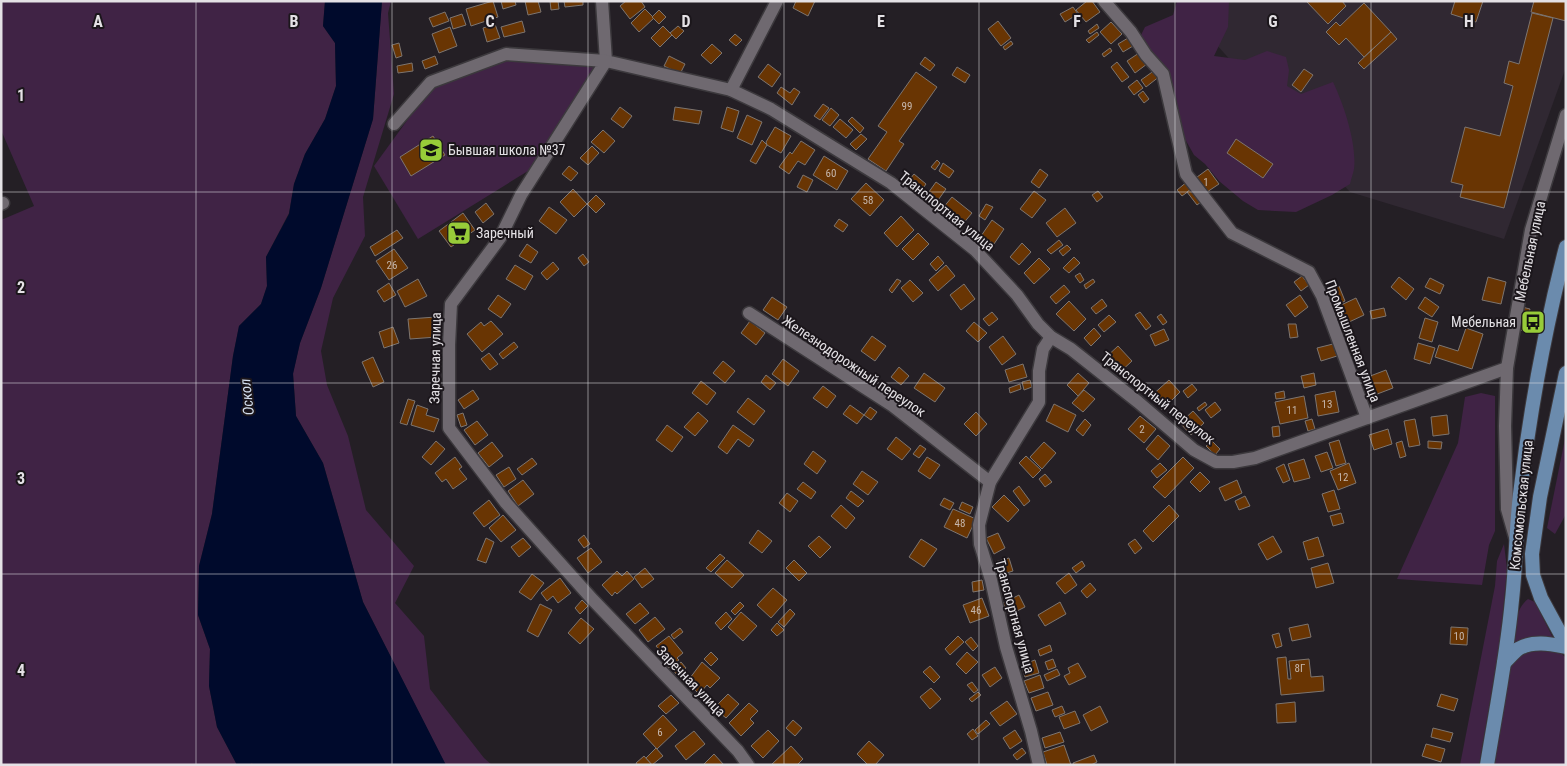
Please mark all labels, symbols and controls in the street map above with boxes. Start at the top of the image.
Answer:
text: A [93,12,103,31]
text: B [290,12,299,31]
text: C [485,12,495,31]
text: D [681,12,691,31]
text: E [877,12,885,31]
text: F [1073,12,1081,31]
text: G [1268,12,1278,31]
text: H [1464,12,1474,31]
text: 1 [17,86,25,105]
house number: 99 [902,100,912,113]
school or university icon: Бывшая школа №37 [418,137,444,163]
place label: Бывшая школа №37 [448,142,566,158]
house number: 60 [826,167,836,180]
street label: Транспортная улица [896,168,998,254]
house number: 1 [1203,176,1209,189]
house number: 58 [863,194,873,207]
street label: Мебельная улица [1512,199,1548,303]
supermarket icon: Заречный [446,220,472,246]
place label: Заречный [476,225,534,241]
house number: 26 [387,259,397,272]
text: 2 [17,278,25,297]
street label: Промышленная улица [1322,278,1384,404]
bus stop icon: Мебельная [1520,309,1546,335]
street label: Заречная улица [426,312,444,404]
street label: Железнодорожный переулок [779,312,929,420]
place label: Мебельная [1451,314,1516,330]
street label: Транспортный переулок [1098,348,1219,448]
water label: Оскол [236,378,258,416]
house number: 13 [1322,398,1332,411]
house number: 11 [1287,404,1297,417]
house number: 2 [1139,423,1145,436]
street label: Комсомольская улица [1506,439,1536,571]
text: 3 [17,469,25,488]
house number: 12 [1338,471,1348,484]
house number: 48 [955,517,965,530]
street label: Транспортная улица [992,557,1038,675]
house number: 46 [971,604,981,617]
house number: 10 [1454,630,1464,643]
street label: Заречная улица [653,642,729,720]
text: 4 [17,661,25,680]
house number: 8Г [1295,662,1305,675]
house number: 6 [657,726,663,739]

